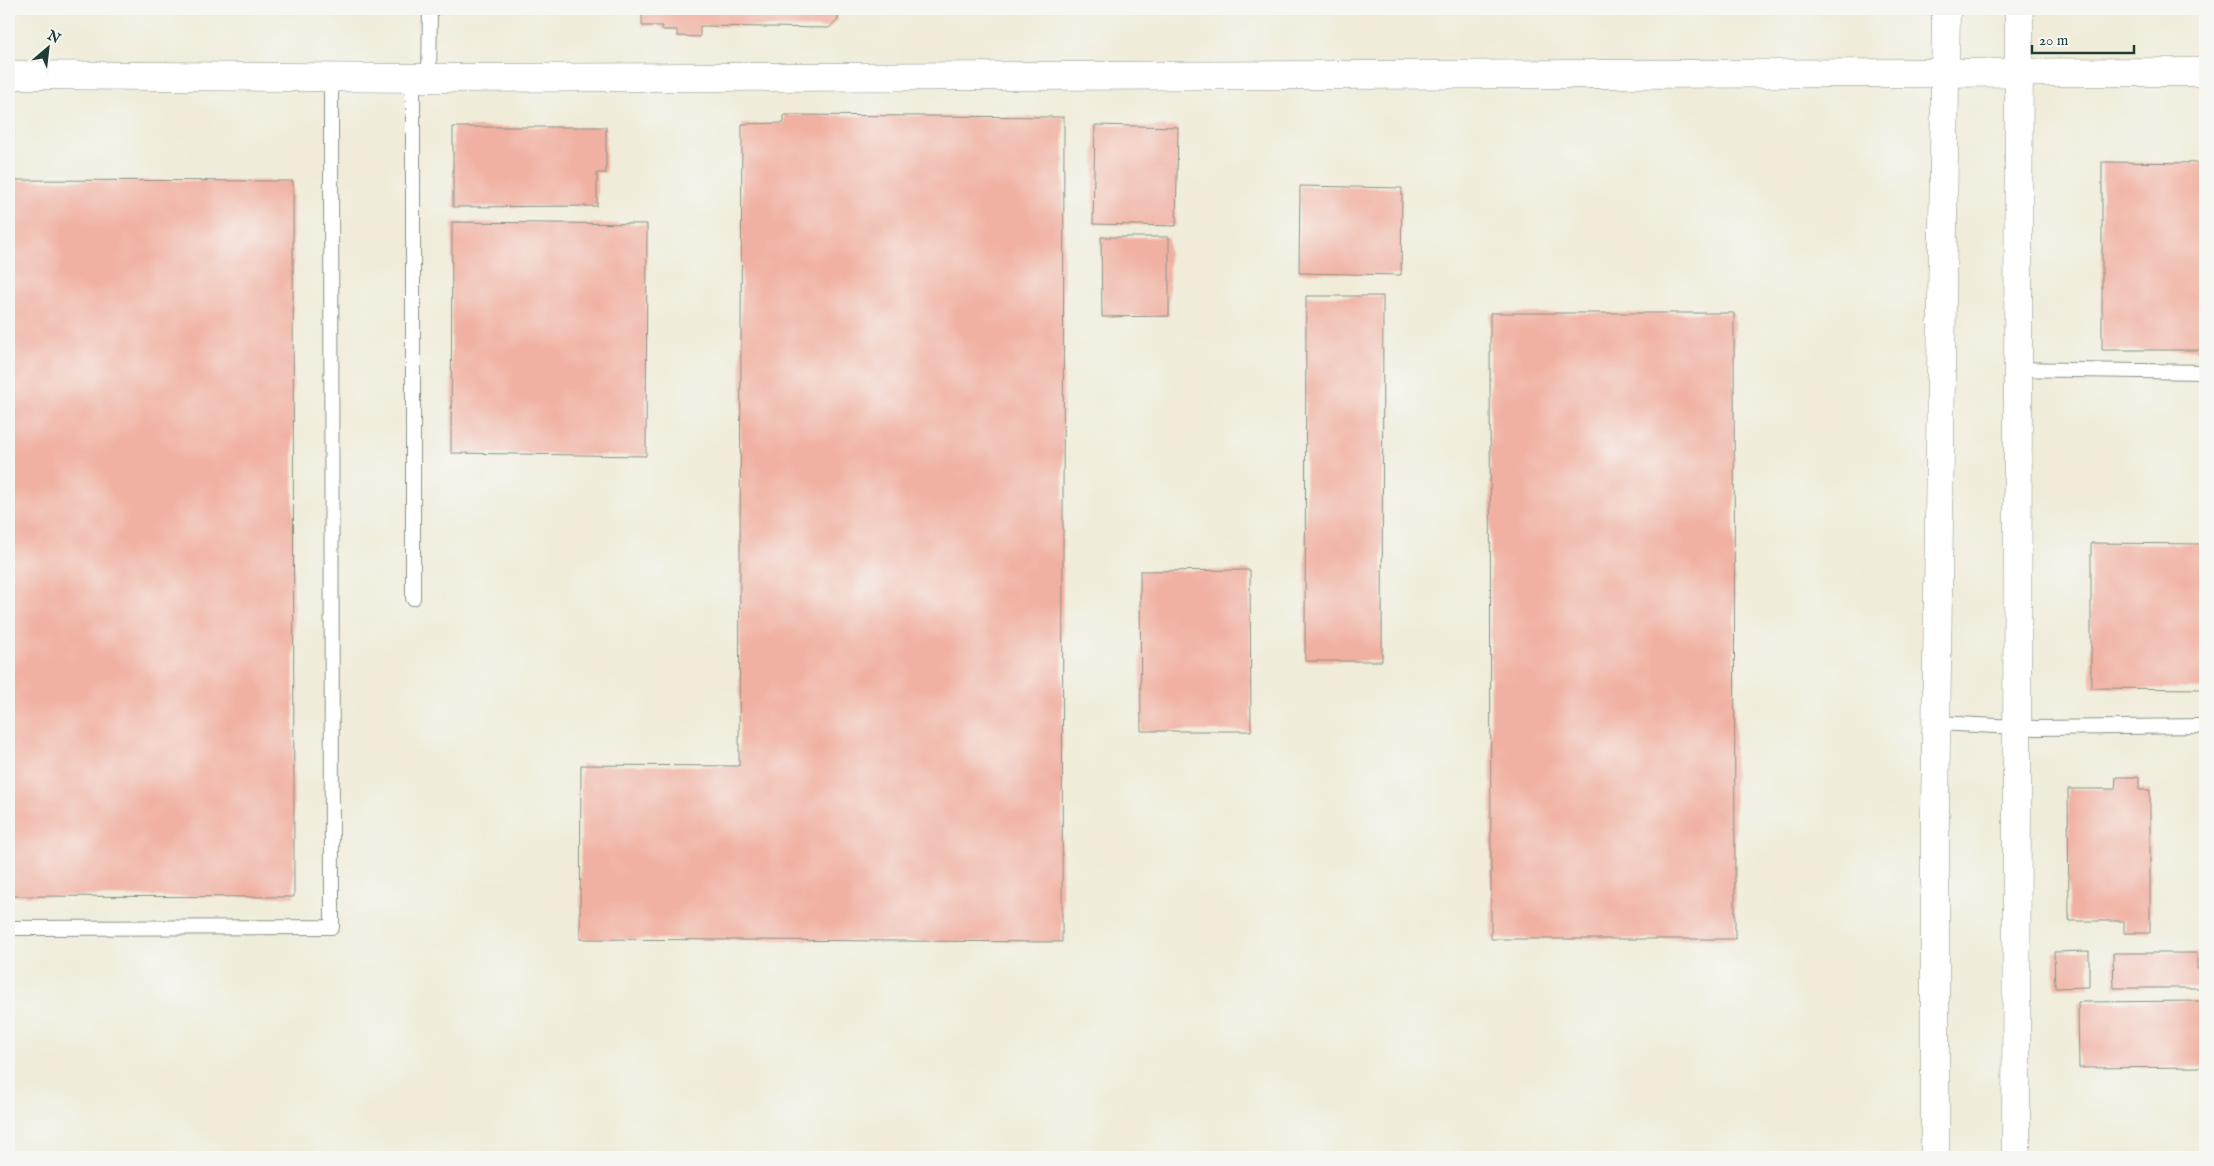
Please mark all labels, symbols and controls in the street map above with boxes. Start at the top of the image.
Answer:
north arrow [22,22,72,72]
scale bar [2032,22,2134,54]
text: N [43,26,63,48]
text: 20 m [2039,31,2069,50]

